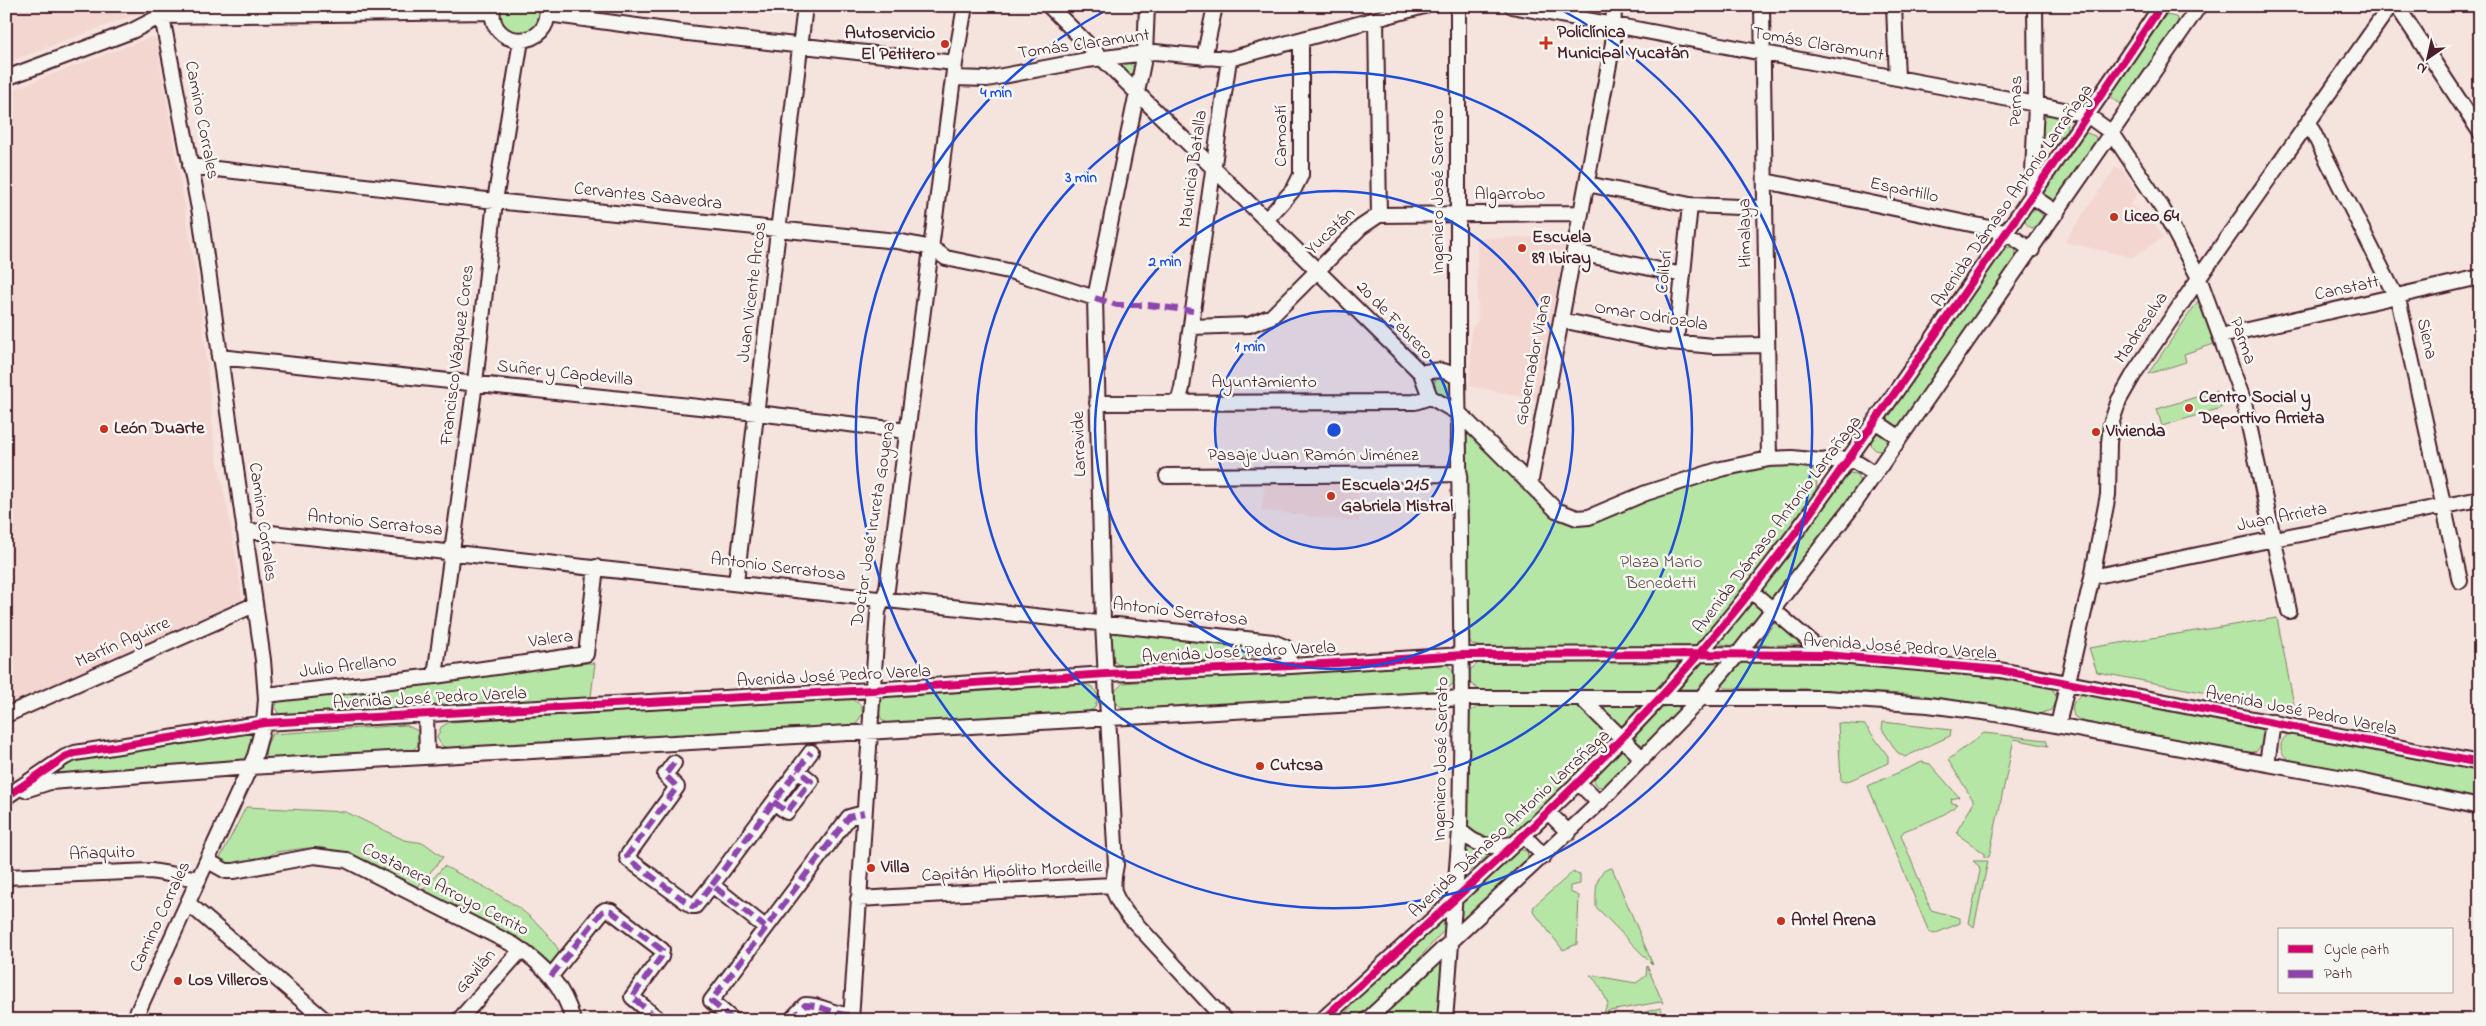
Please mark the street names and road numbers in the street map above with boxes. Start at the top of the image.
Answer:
street label: Tomás Claramunt [1750,21,1886,69]
street label: Tomás Claramunt [1016,23,1152,67]
street label: Camino Corrales [177,59,225,181]
street label: Pernas [2004,75,2030,127]
street label: Avenida Dámaso Antonio Larrañaga [1926,79,2101,313]
street label: Camoatí [1269,105,1295,167]
street label: Mauricia Batalla [1173,109,1215,229]
street label: Ingeniero José Serrato [1426,110,1453,274]
street label: Espartillo [1867,171,1941,211]
street label: Cervantes Saavedra [573,176,723,218]
street label: Algarrobo [1475,182,1545,209]
street label: Himalaya [1732,198,1760,268]
street label: Yucatán [1300,202,1362,262]
street label: Juan Vicente Arcos [731,220,775,364]
street label: Colibrí [1650,249,1680,295]
street label: Francisco Vázquez Cores [434,263,482,448]
street label: Canstatt [2312,269,2382,309]
street label: 20 de Febrero [1349,275,1439,367]
street label: Madreselva [2108,287,2176,369]
street label: Gobernador Viana [1509,293,1559,427]
street label: Omar Odriozola [1592,295,1710,339]
street label: Parma [2222,314,2262,368]
street label: Siena [2409,316,2443,362]
street label: Suñer y Capdevilla [496,354,634,394]
street label: Ayuntamiento [1211,370,1317,396]
street label: Larravide [1066,410,1094,477]
street label: Avenida Dámaso Antonio Larrañaga [1687,411,1870,640]
street label: Doctor José Irureta Goyena [845,420,903,629]
street label: Pasaje Juan Ramón Jiménez [1207,443,1419,469]
street label: Camino Corrales [241,461,283,583]
street label: Juan Arrieta [2235,497,2329,539]
street label: Antonio Serratosa [306,504,444,544]
street label: Antonio Serratosa [709,547,847,589]
street label: Antonio Serratosa [1111,592,1249,634]
street label: Martín Aguirre [72,610,176,676]
street label: Valera [526,624,575,656]
street label: Avenida José Pedro Varela [1802,628,1998,668]
street label: Avenida José Pedro Varela [1141,635,1337,671]
street label: Julio Arellano [298,648,398,686]
street label: Avenida José Pedro Varela [736,659,932,695]
street label: Ingeniero José Serrato [1428,676,1457,842]
street label: Avenida José Pedro Varela [332,681,528,717]
street label: Avenida José Pedro Varela [2203,681,2399,743]
street label: Avenida Dámaso Antonio Larrañaga [1403,723,1617,925]
street label: Costanera Arroyo Cerrito [357,836,533,944]
street label: Añaquito [69,840,135,868]
street label: Capitán Hipólito Mordeille [921,854,1104,890]
street label: Camino Corrales [124,857,198,977]
street label: Gavilán [449,944,503,1000]

